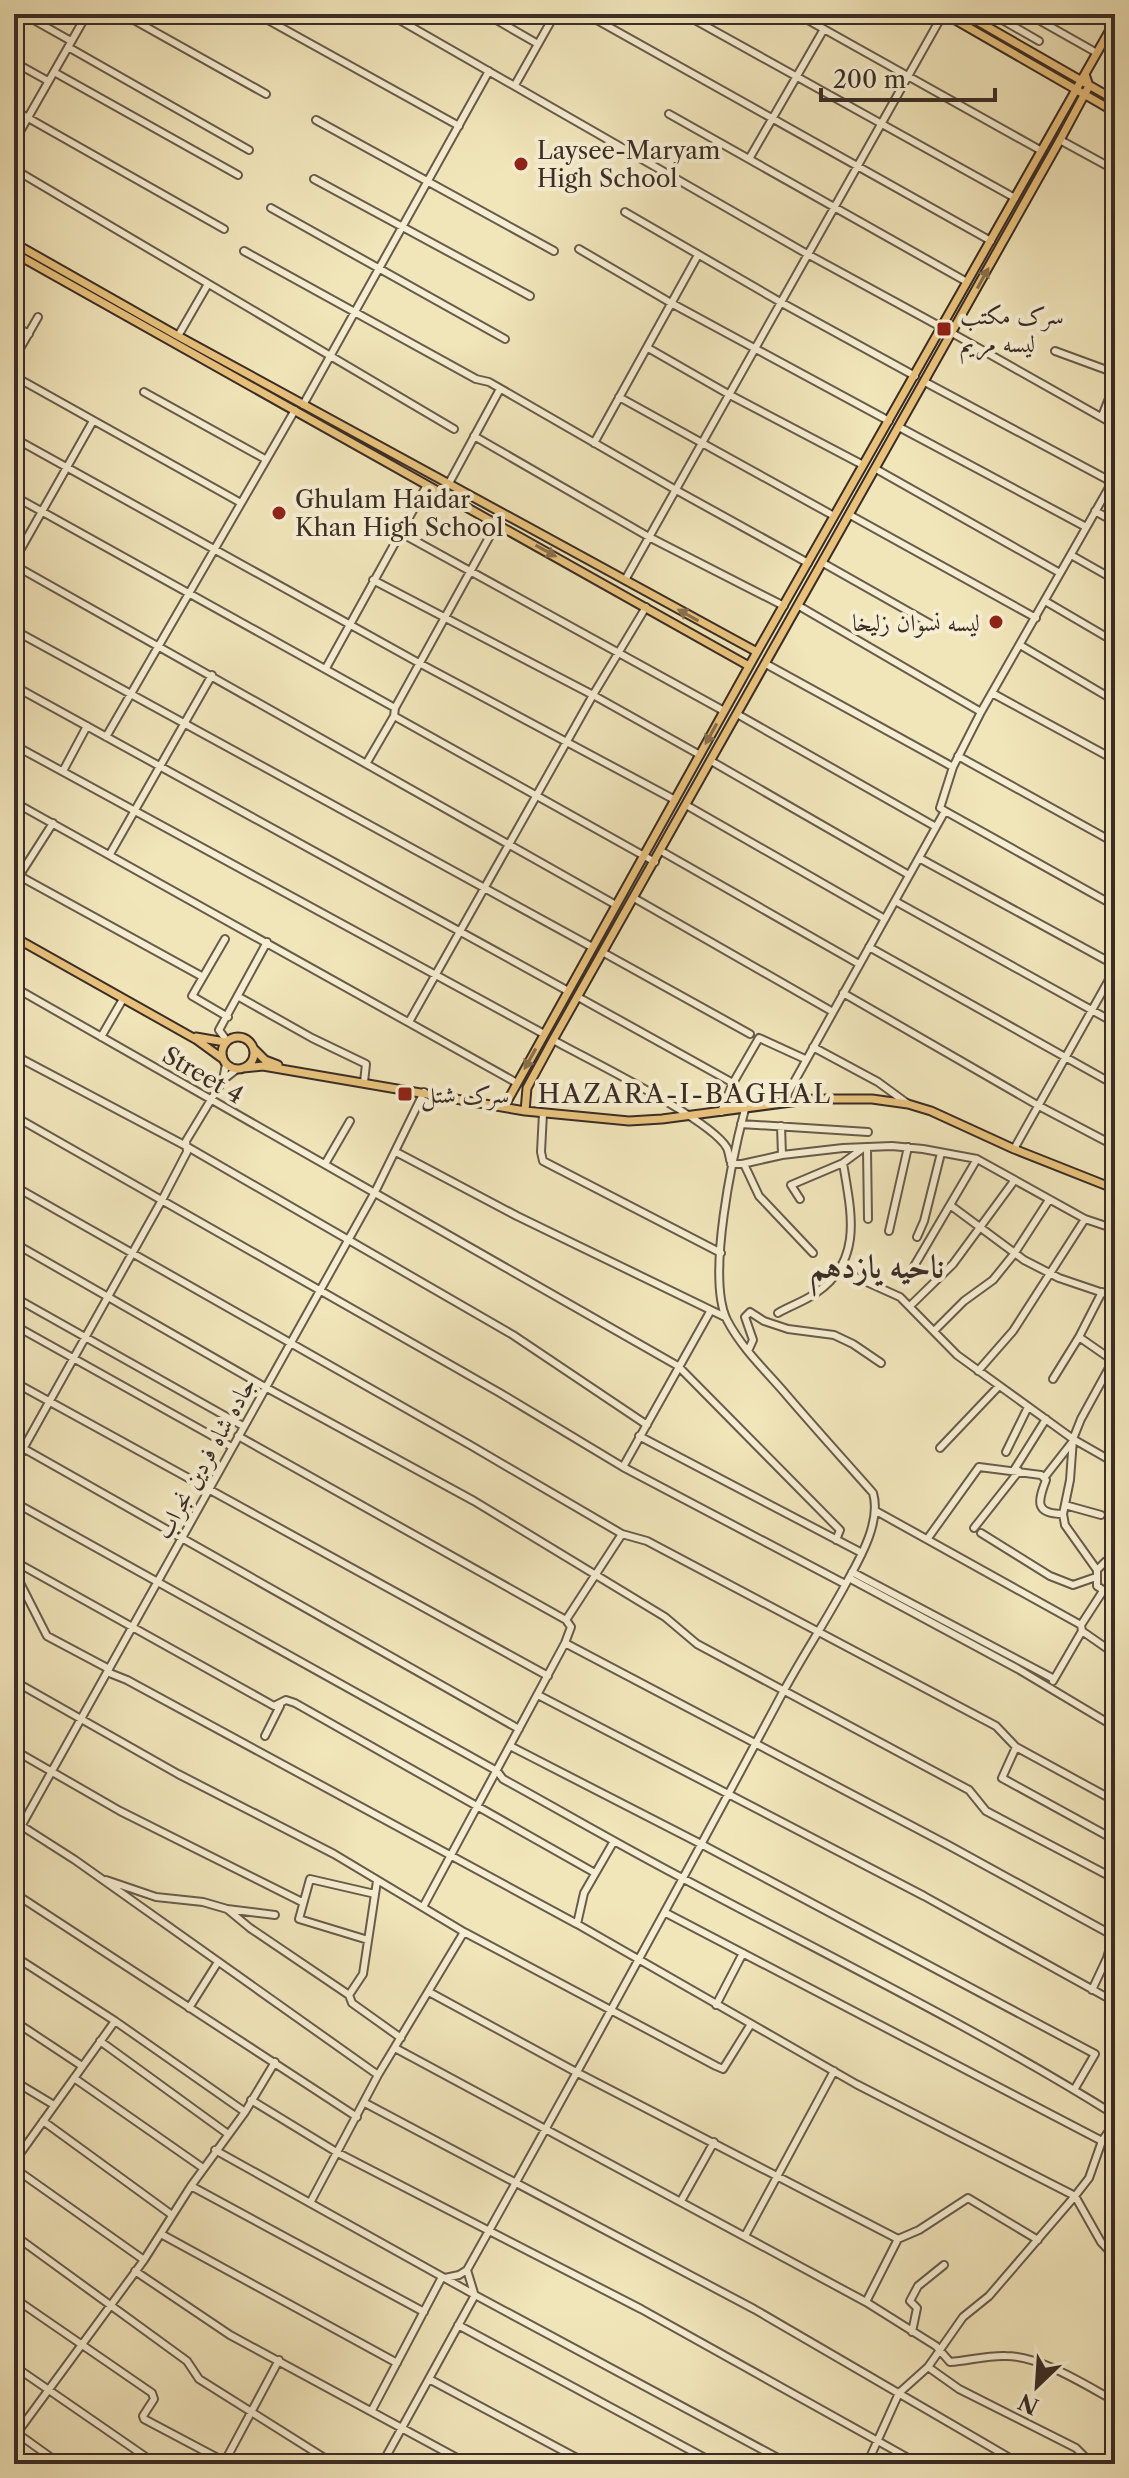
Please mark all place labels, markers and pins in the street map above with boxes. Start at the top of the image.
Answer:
place label: Laysee-Maryam High School [537,136,720,193]
marker: Laysee-Maryam High School [512,155,530,173]
place label: سرک مکتب لیسه مریم [960,301,1064,365]
marker: سرک مکتب لیسه مریم [935,320,953,338]
place label: Ghulam Haidar Khan High School [295,485,503,542]
marker: Ghulam Haidar Khan High School [270,504,288,522]
place label: لیسه نسوان زلیخا [852,608,980,638]
marker: لیسه نسوان زلیخا [987,613,1005,631]
place label: سرک شتل [421,1080,509,1112]
marker: سرک شتل [396,1085,414,1103]

